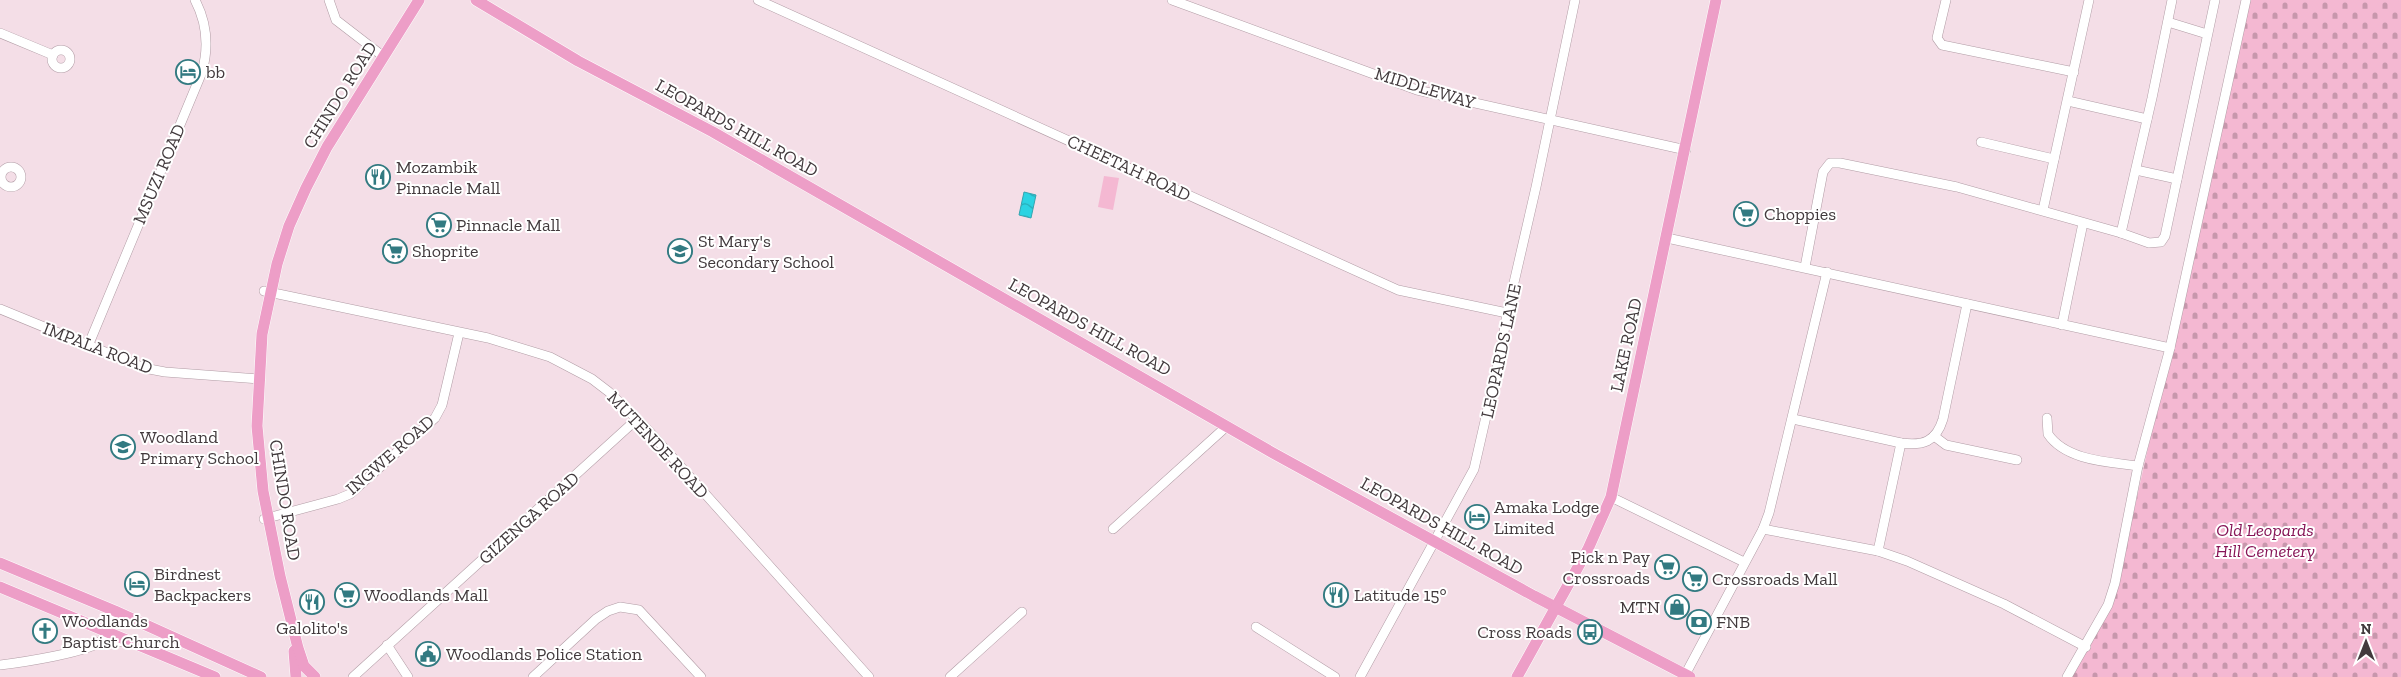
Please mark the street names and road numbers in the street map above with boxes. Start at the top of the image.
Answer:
street label: CHINDO ROAD [298,37,382,153]
street label: MIDDLEWAY [1372,62,1478,114]
street label: LEOPARDS HILL ROAD [652,74,822,182]
street label: MSUZI ROAD [128,121,190,227]
street label: CHEETAH ROAD [1064,130,1194,206]
street label: LEOPARDS HILL ROAD [1005,273,1175,381]
street label: LEOPARDS LANE [1476,282,1526,420]
street label: LAKE ROAD [1605,296,1647,394]
street label: IMPALA ROAD [40,317,156,379]
street label: MUTENDE ROAD [603,387,713,503]
street label: INGWE ROAD [341,410,439,500]
street label: CHINDO ROAD [265,438,305,562]
street label: GIZENGA ROAD [474,467,584,569]
street label: LEOPARDS HILL ROAD [1357,472,1527,580]

